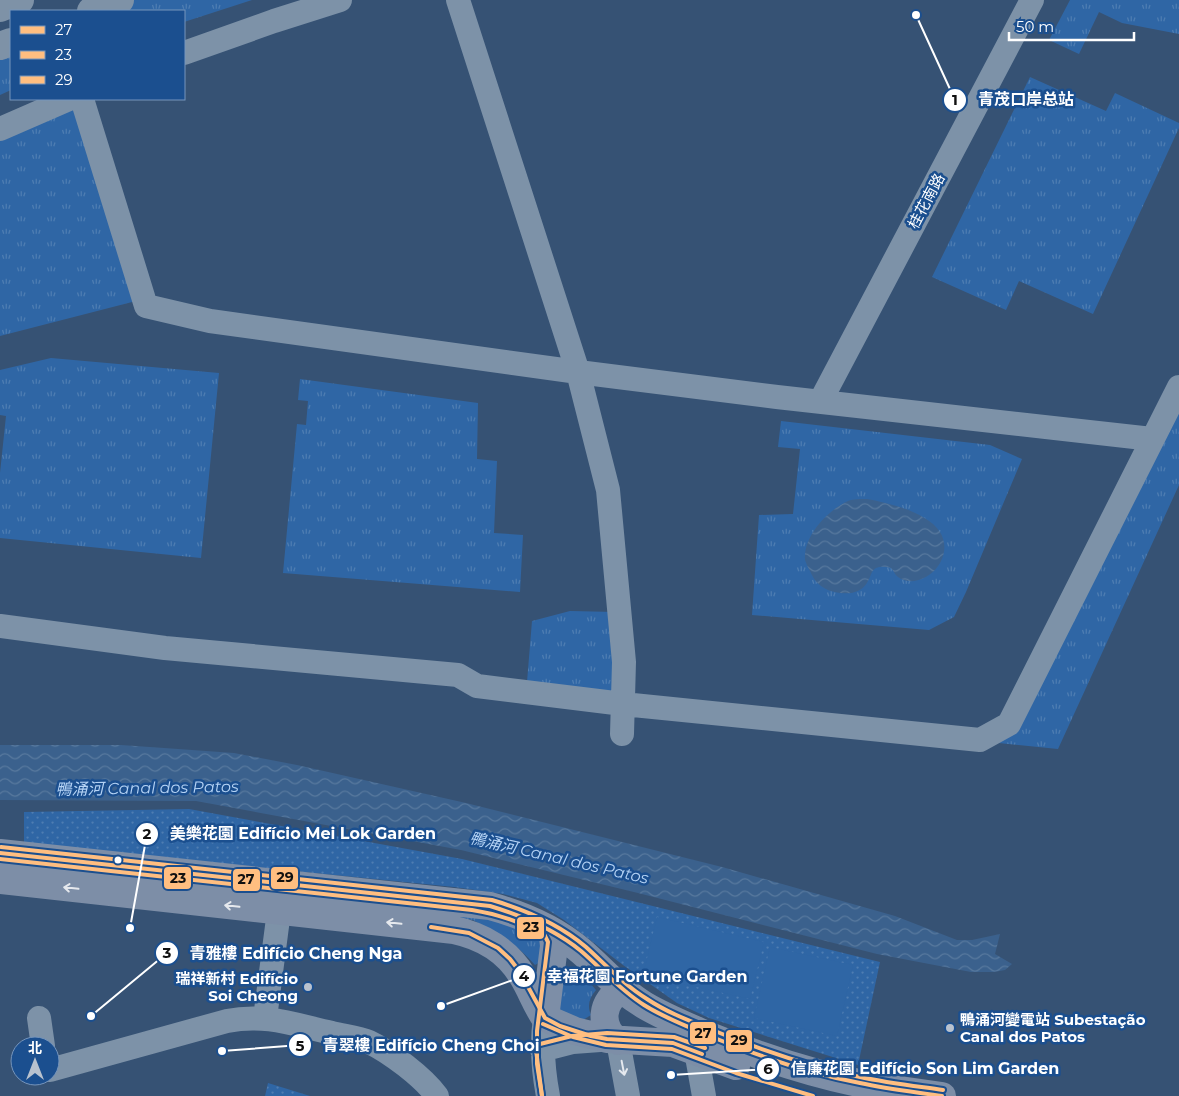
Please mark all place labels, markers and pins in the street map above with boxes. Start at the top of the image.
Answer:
callout: 青茂口岸总站 [943,84,1084,115]
callout: 美樂花園 Edifício Mei Lok Garden [135,818,446,849]
unlabelled marker [113,855,123,865]
callout: 青雅樓 Edifício Cheng Nga [154,937,412,968]
callout: 幸福花園 Fortune Garden [512,961,758,992]
place label: 瑞祥新村 Edifício Soi Cheong [175,969,298,1005]
marker: 瑞祥新村 Edifício Soi Cheong [302,981,314,993]
place label: 鴨涌河變電站 Subestação Canal dos Patos [960,1010,1146,1046]
marker: 鴨涌河變電站 Subestação Canal dos Patos [944,1022,956,1034]
callout: 青翠樓 Edifício Cheng Choi [288,1030,550,1061]
callout: 信廉花園 Edifício Son Lim Garden [756,1053,1069,1084]

